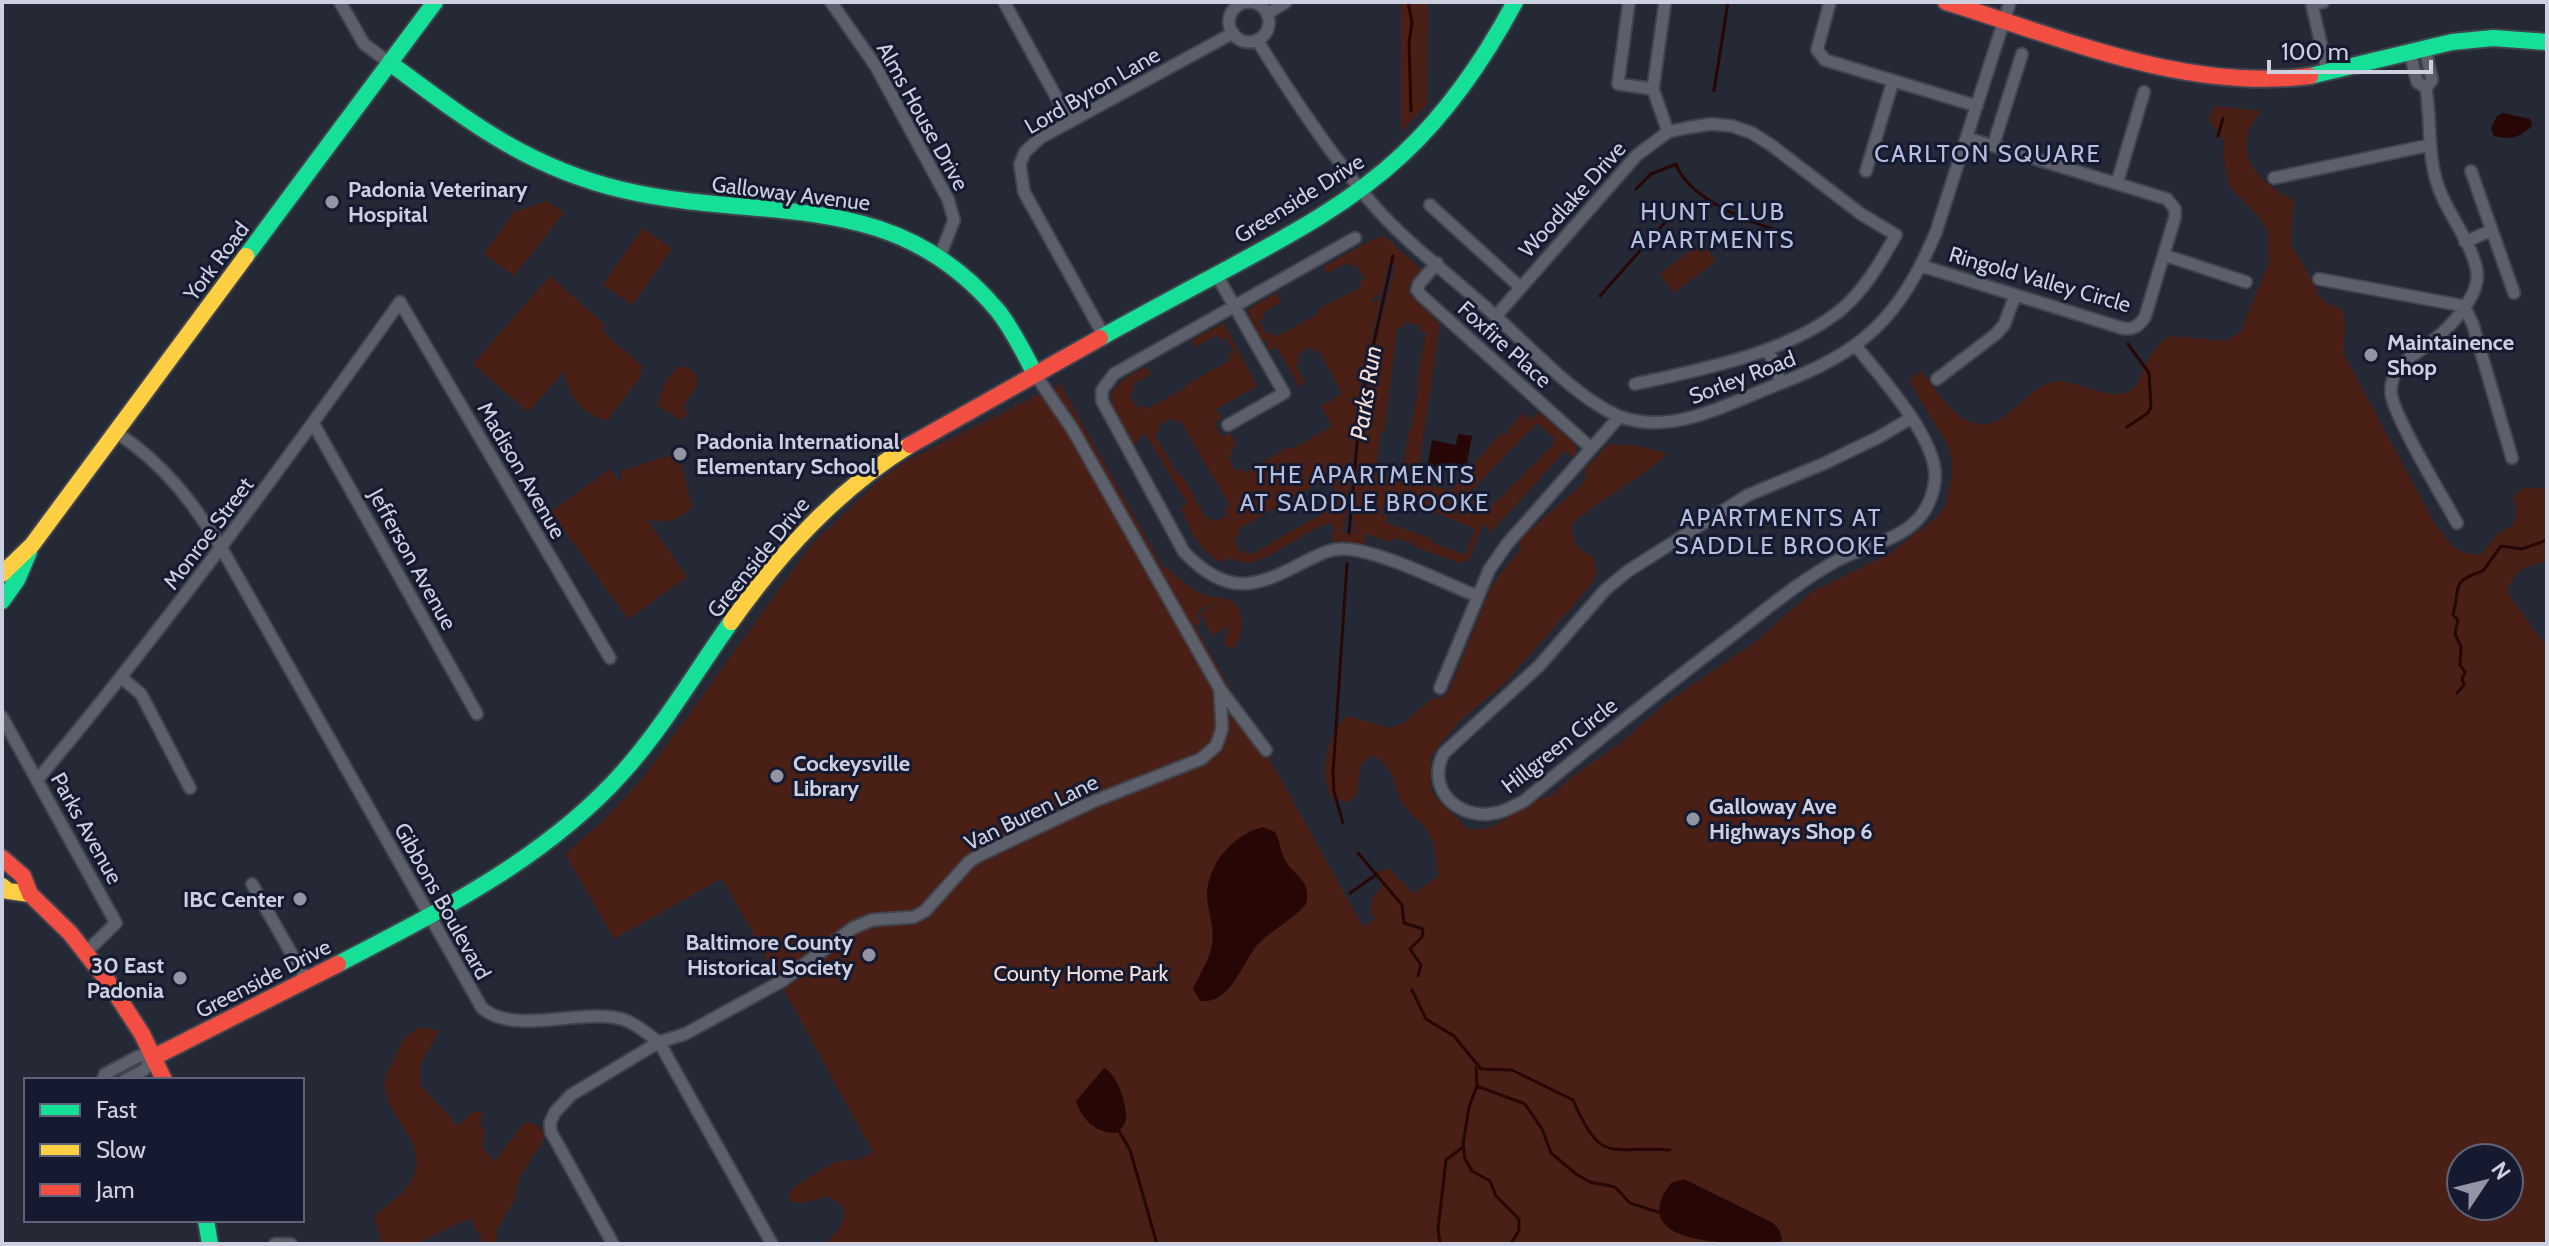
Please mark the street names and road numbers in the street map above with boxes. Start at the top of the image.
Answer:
street label: Alms House Drive [871,37,974,195]
street label: Lord Byron Lane [1020,41,1165,140]
street label: Woodlake Drive [1513,136,1632,263]
street label: Greenside Drive [1229,148,1369,249]
street label: Galloway Avenue [710,170,872,217]
street label: York Road [177,216,255,307]
street label: Ringold Valley Circle [1946,241,2134,318]
street label: Foxfire Place [1452,295,1557,393]
street label: Sorley Road [1685,345,1799,410]
street label: Madison Avenue [472,397,572,543]
street label: Monroe Street [157,471,260,595]
street label: Jefferson Avenue [362,483,463,635]
street label: Greenside Drive [701,491,815,623]
street label: Hillgreen Circle [1496,692,1623,799]
street label: Parks Avenue [45,768,128,889]
street label: Van Buren Lane [960,768,1102,856]
street label: Gibbons Boulevard [388,818,497,984]
street label: Greenside Drive [191,933,335,1024]

